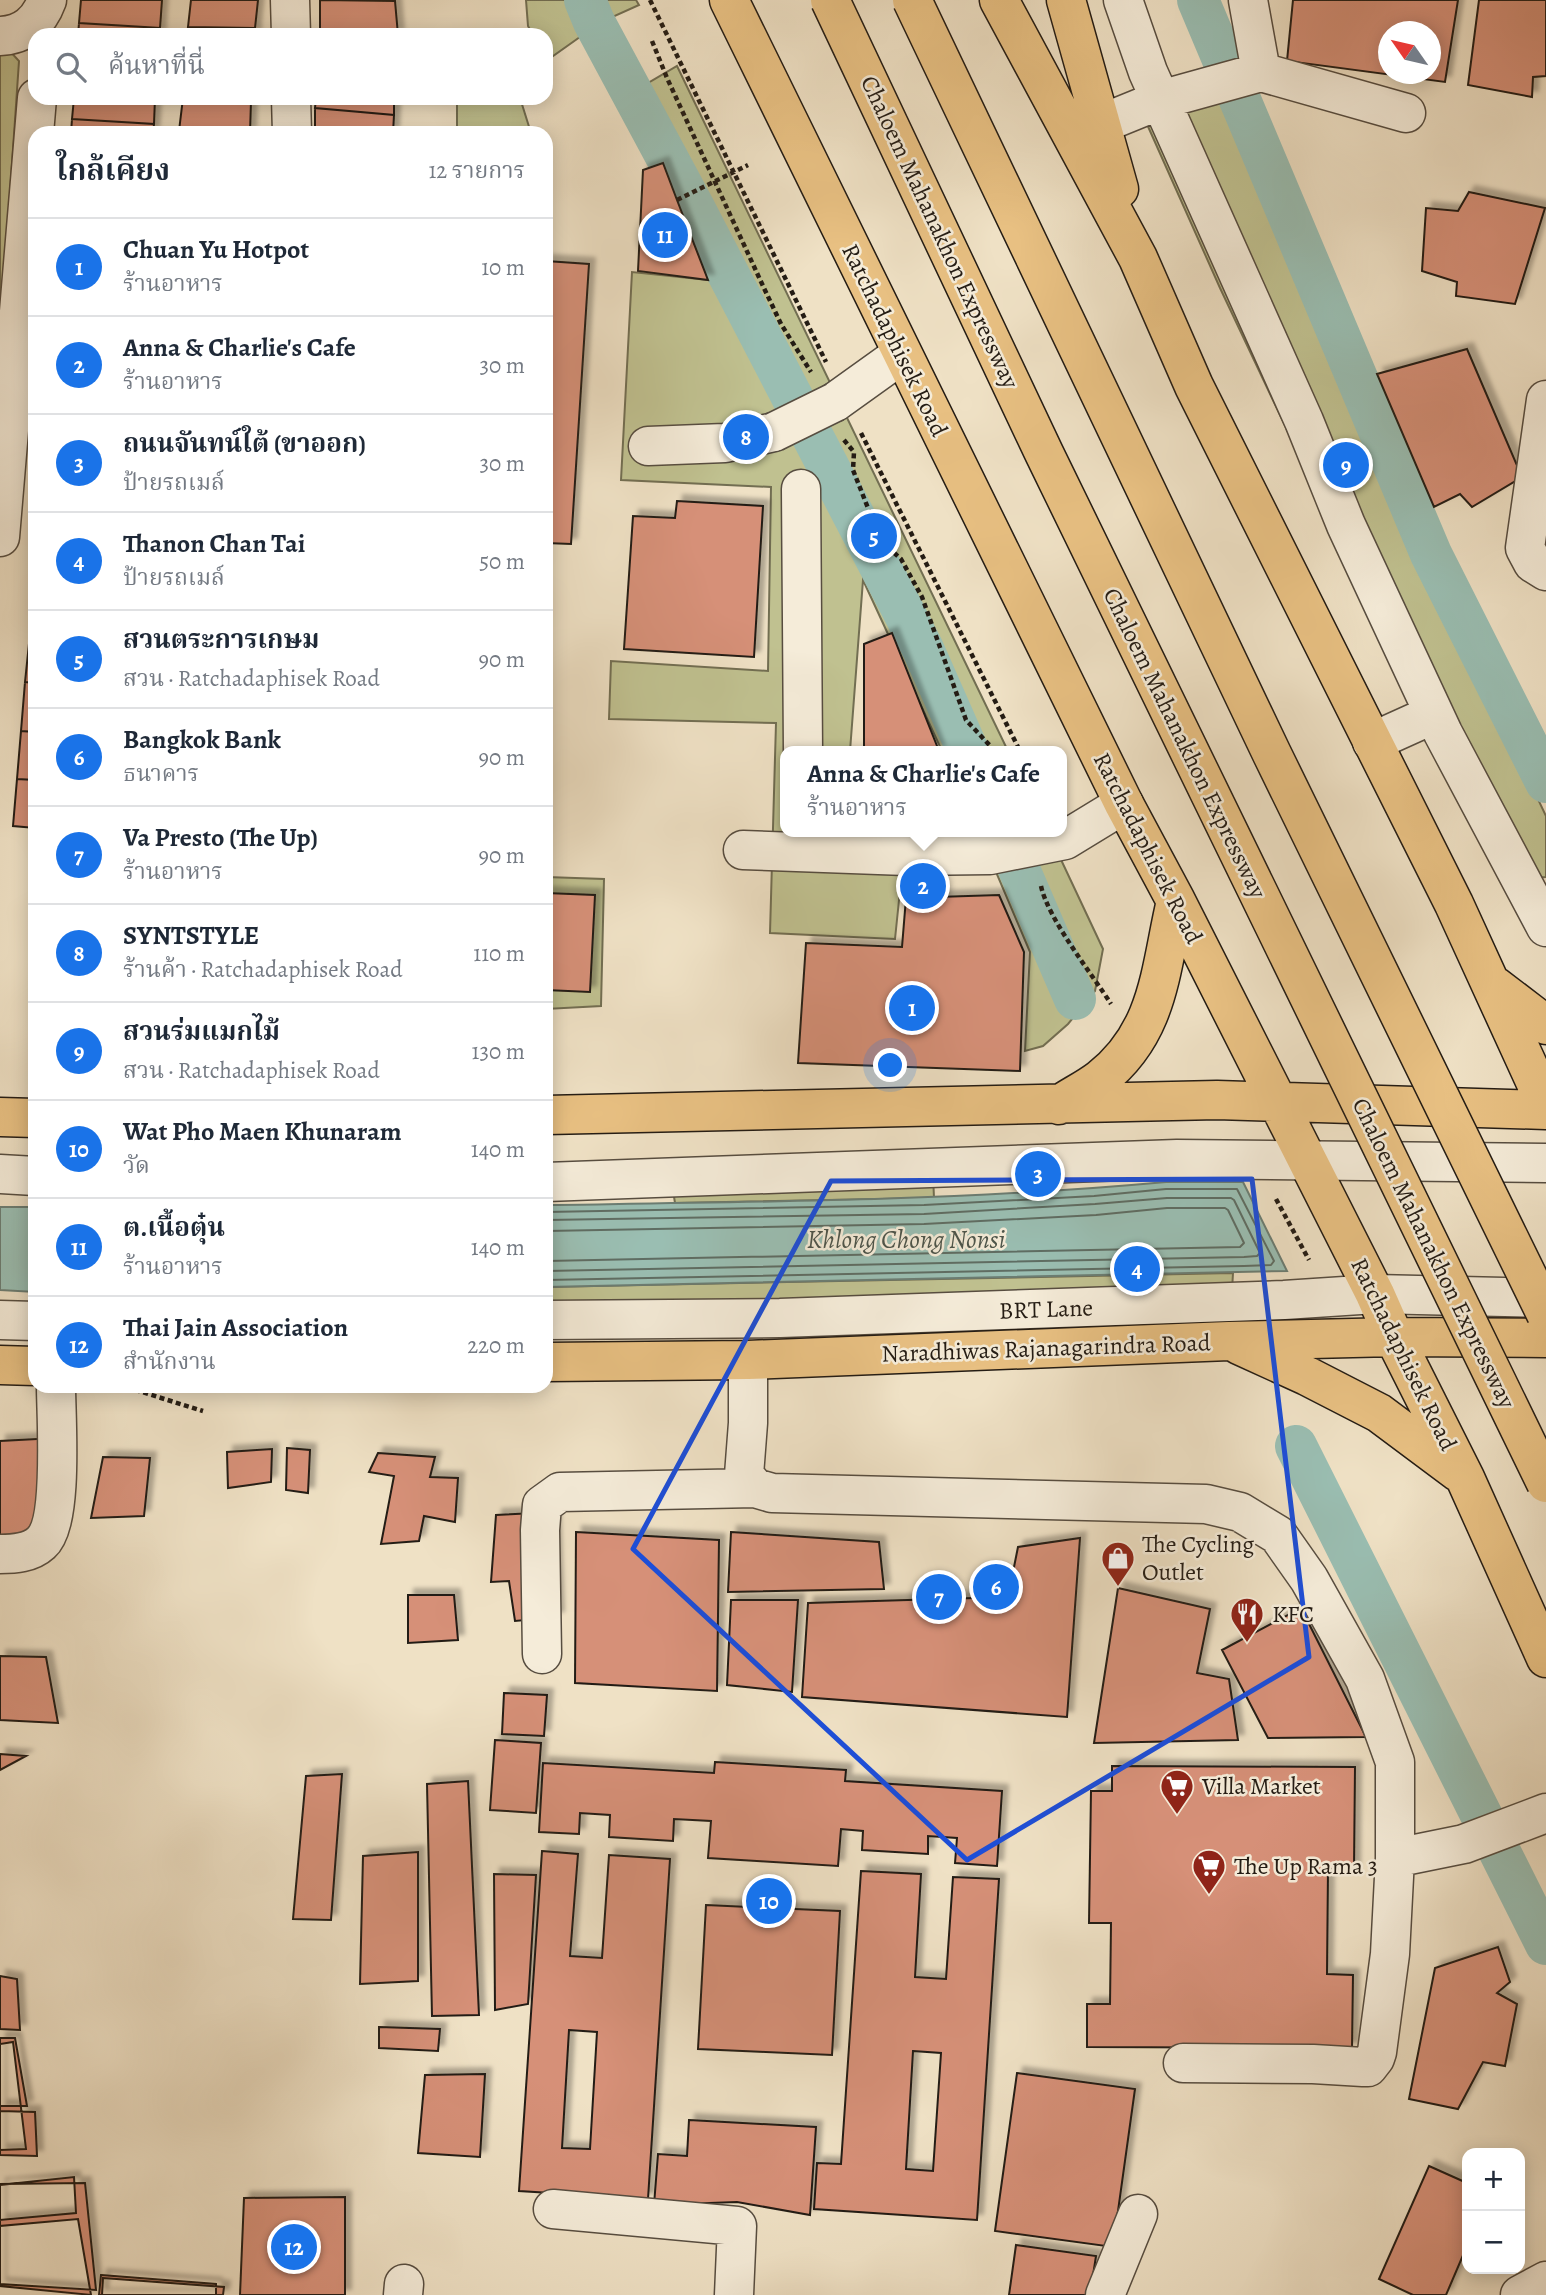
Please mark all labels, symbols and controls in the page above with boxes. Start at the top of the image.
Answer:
north arrow [1378,21,1441,84]
search box [28,28,553,105]
icon: search [52,48,90,86]
text: ค้นหาที่นี่ [108,48,205,83]
street label: Chaloem Mahanakhon Expressway [853,70,1027,394]
text: ใกล้เคียง [56,150,170,190]
text: 12 รายการ [428,155,525,186]
pin: 11 [642,209,688,261]
text: Chuan Yu Hotpot [123,232,309,267]
street label: Ratchadaphisek Road [834,238,956,442]
text: 1 [75,252,83,283]
text: 10 m [481,252,525,283]
text: ร้านอาหาร [123,268,223,299]
text: Anna & Charlie's Cafe [123,330,356,365]
text: 2 [73,350,85,381]
text: 30 m [479,350,525,381]
text: ร้านอาหาร [123,366,223,397]
pin: 8 [723,411,769,463]
text: ถนนจันทน์ใต้ (ขาออก) [123,426,366,461]
pin: 9 [1323,439,1369,491]
text: 3 [74,448,84,479]
text: 30 m [479,448,525,479]
text: ป้ายรถเมล์ [123,467,225,498]
pin: 5 [851,510,897,562]
text: Thanon Chan Tai [123,526,305,561]
text: 4 [74,546,84,577]
text: 50 m [479,546,525,577]
text: ป้ายรถเมล์ [123,562,225,593]
street label: Chaloem Mahanakhon Expressway [1096,582,1274,904]
text: สวนตระการเกษม [123,622,319,657]
text: 5 [74,644,84,675]
text: 90 m [479,644,525,675]
text: สวน · Ratchadaphisek Road [123,663,380,694]
text: Bangkok Bank [123,722,281,757]
text: 6 [74,742,84,773]
text: 90 m [479,742,525,773]
popup [780,746,1067,837]
street label: Ratchadaphisek Road [1086,747,1210,949]
text: Anna & Charlie's Cafe [807,756,1040,791]
text: ธนาคาร [123,758,199,789]
text: ร้านอาหาร [807,792,907,823]
text: Va Presto (The Up) [123,820,318,855]
text: 7 [74,840,84,871]
text: 90 m [479,840,525,871]
text: ร้านอาหาร [123,856,223,887]
pin: 2 [900,860,946,912]
text: SYNTSTYLE [123,918,259,953]
text: 8 [73,938,85,969]
text: 110 m [473,938,525,969]
text: ร้านค้า · Ratchadaphisek Road [123,954,403,985]
pin: 1 [889,982,935,1034]
text: สวนร่มแมกไม้ [123,1014,280,1049]
text: 9 [74,1036,84,1067]
text: 130 m [472,1036,525,1067]
your location [873,1048,907,1082]
text: สวน · Ratchadaphisek Road [123,1055,380,1086]
street label: Chaloem Mahanakhon Expressway [1345,1092,1523,1414]
text: Wat Pho Maen Khunaram [123,1114,402,1149]
text: 10 [69,1134,89,1165]
text: 140 m [471,1134,525,1165]
pin: 3 [1015,1148,1061,1200]
text: วัด [123,1150,150,1181]
text: ต.เนื้อตุ๋น [123,1210,225,1245]
water label: Khlong Chong Nonsi [807,1222,1005,1257]
text: 11 [71,1232,87,1263]
text: 140 m [471,1232,525,1263]
pin: 4 [1114,1243,1160,1295]
text: ร้านอาหาร [123,1251,223,1282]
street label: Ratchadaphisek Road [1343,1252,1465,1456]
street label: BRT Lane [998,1291,1094,1327]
text: Thai Jain Association [123,1310,348,1345]
street label: Naradhiwas Rajanagarindra Road [881,1326,1211,1370]
text: 12 [69,1330,89,1361]
text: 220 m [467,1330,525,1361]
text: สำนักงาน [123,1346,216,1377]
place label: The Cycling Outlet [1142,1528,1254,1588]
shop icon: The Cycling Outlet [1099,1539,1137,1588]
pin: 6 [973,1561,1019,1613]
pin: 7 [916,1571,962,1623]
restaurant icon: KFC [1228,1595,1266,1644]
place label: KFC [1272,1598,1314,1630]
supermarket icon: Villa Market [1158,1767,1196,1816]
place label: Villa Market [1201,1770,1321,1802]
supermarket icon: The Up Rama 3 [1190,1847,1228,1896]
place label: The Up Rama 3 [1234,1850,1378,1882]
pin: 10 [746,1875,792,1927]
map controls [1462,2148,1525,2274]
button: + [1462,2148,1525,2211]
button: − [1462,2211,1525,2274]
pin: 12 [271,2221,317,2273]

